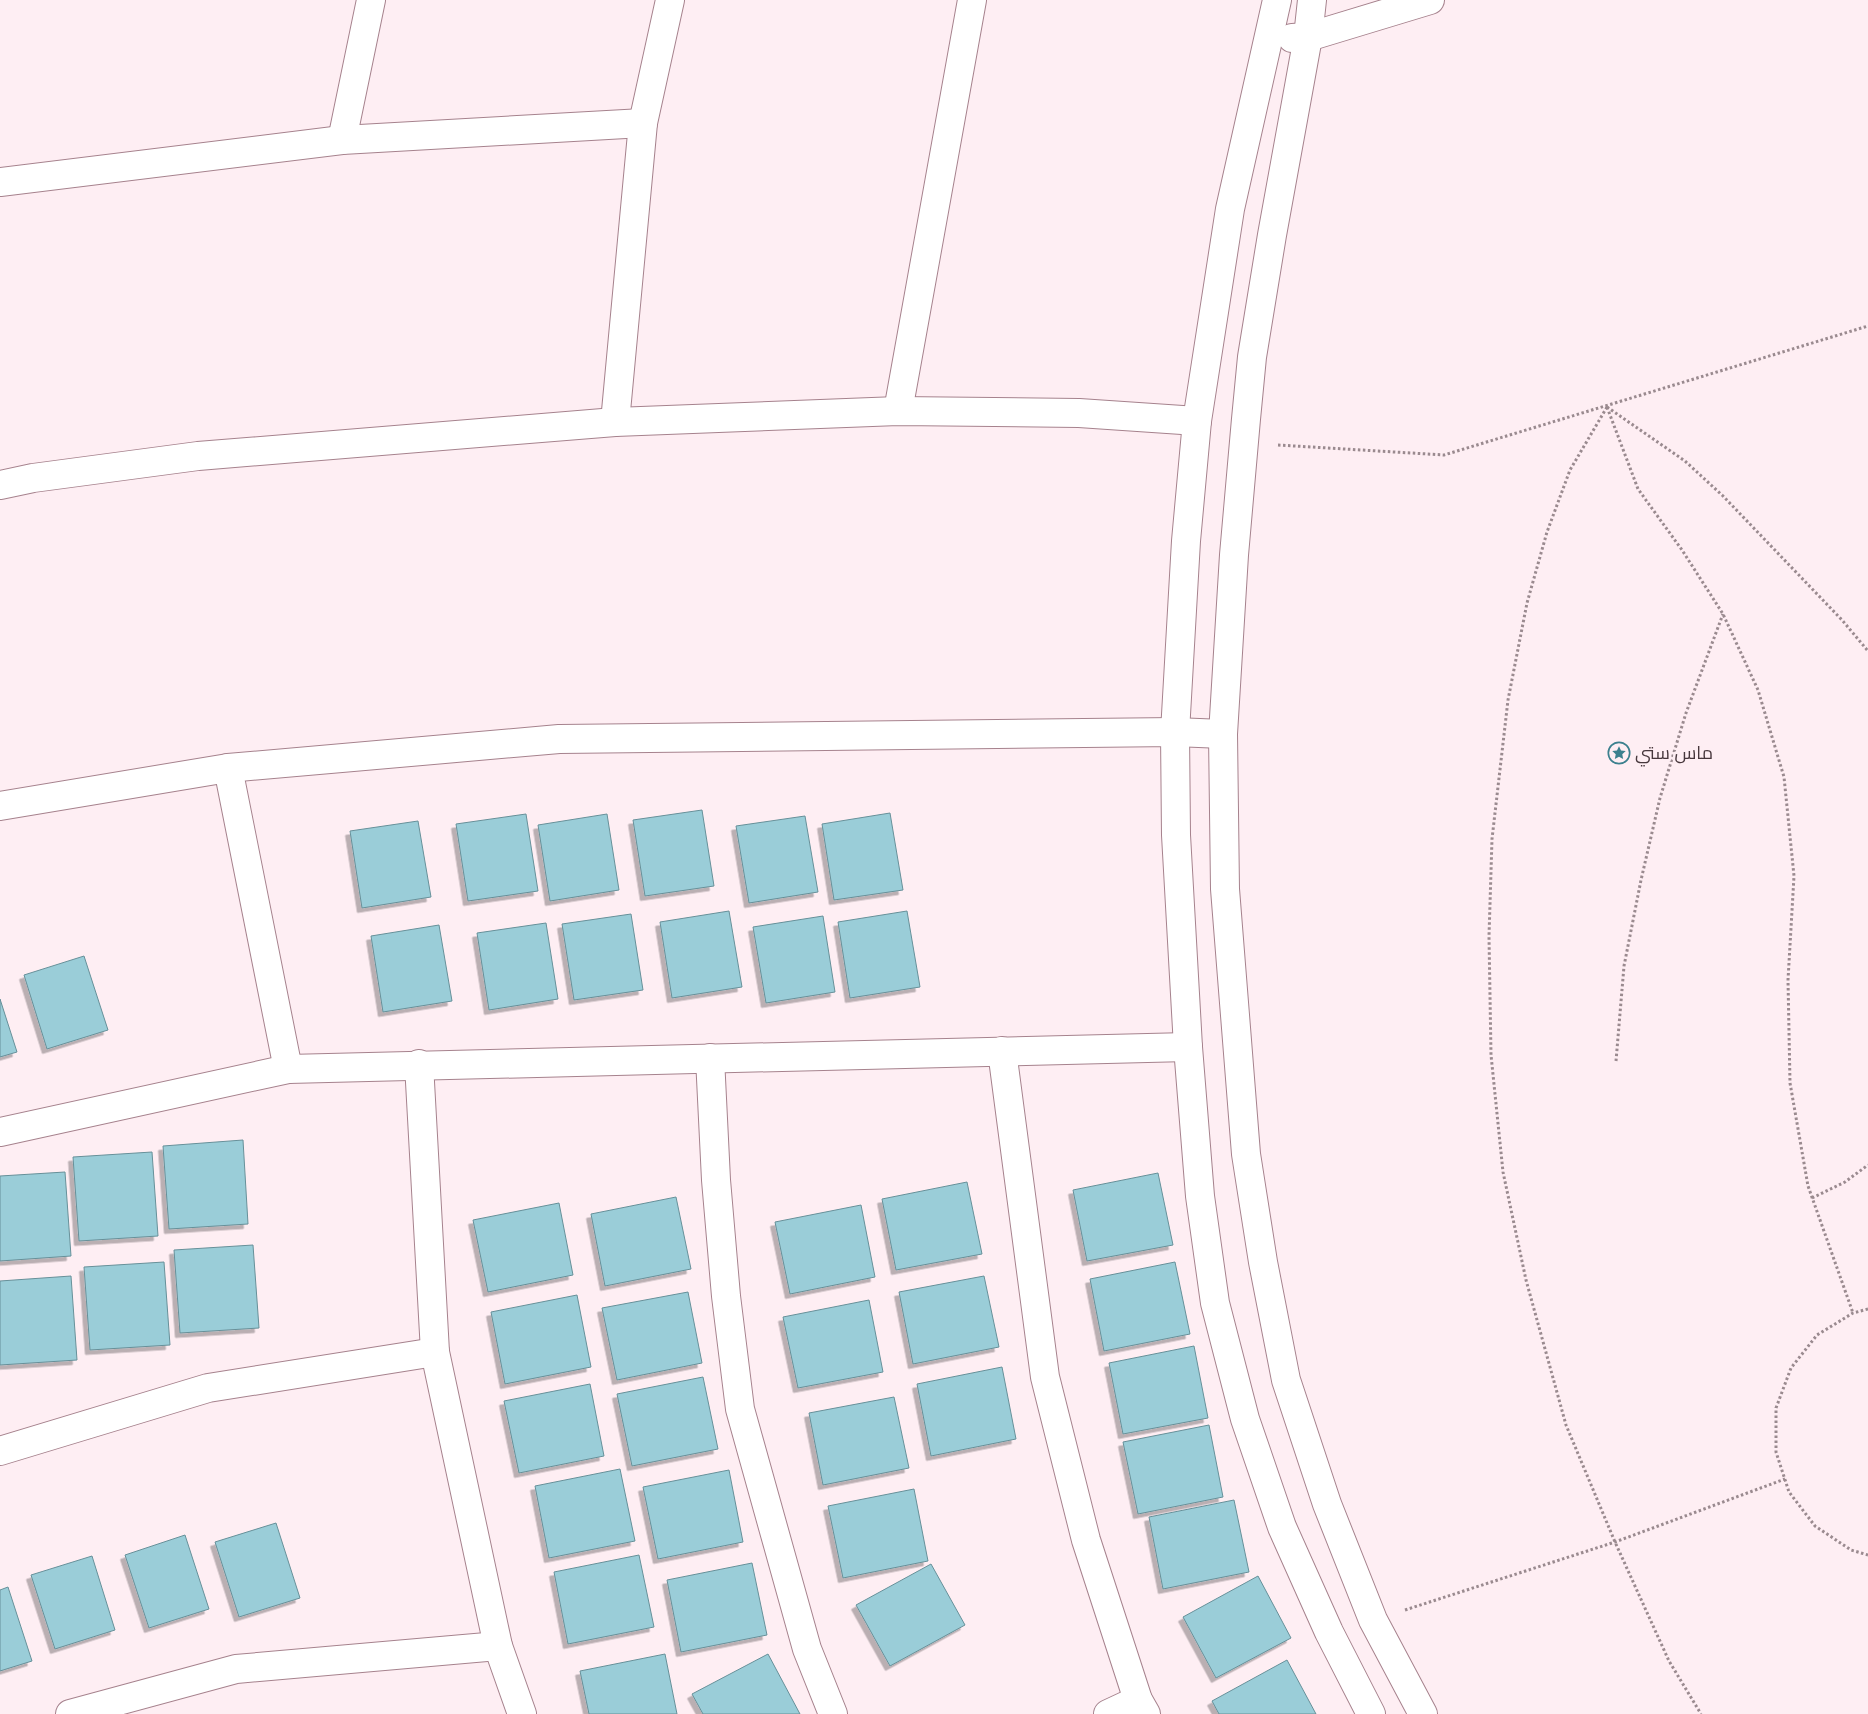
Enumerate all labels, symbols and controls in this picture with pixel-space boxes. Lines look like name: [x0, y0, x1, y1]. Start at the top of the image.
place icon: ماس ستي: [1607, 741, 1631, 765]
place label: ماس ستي: [1635, 743, 1713, 767]

